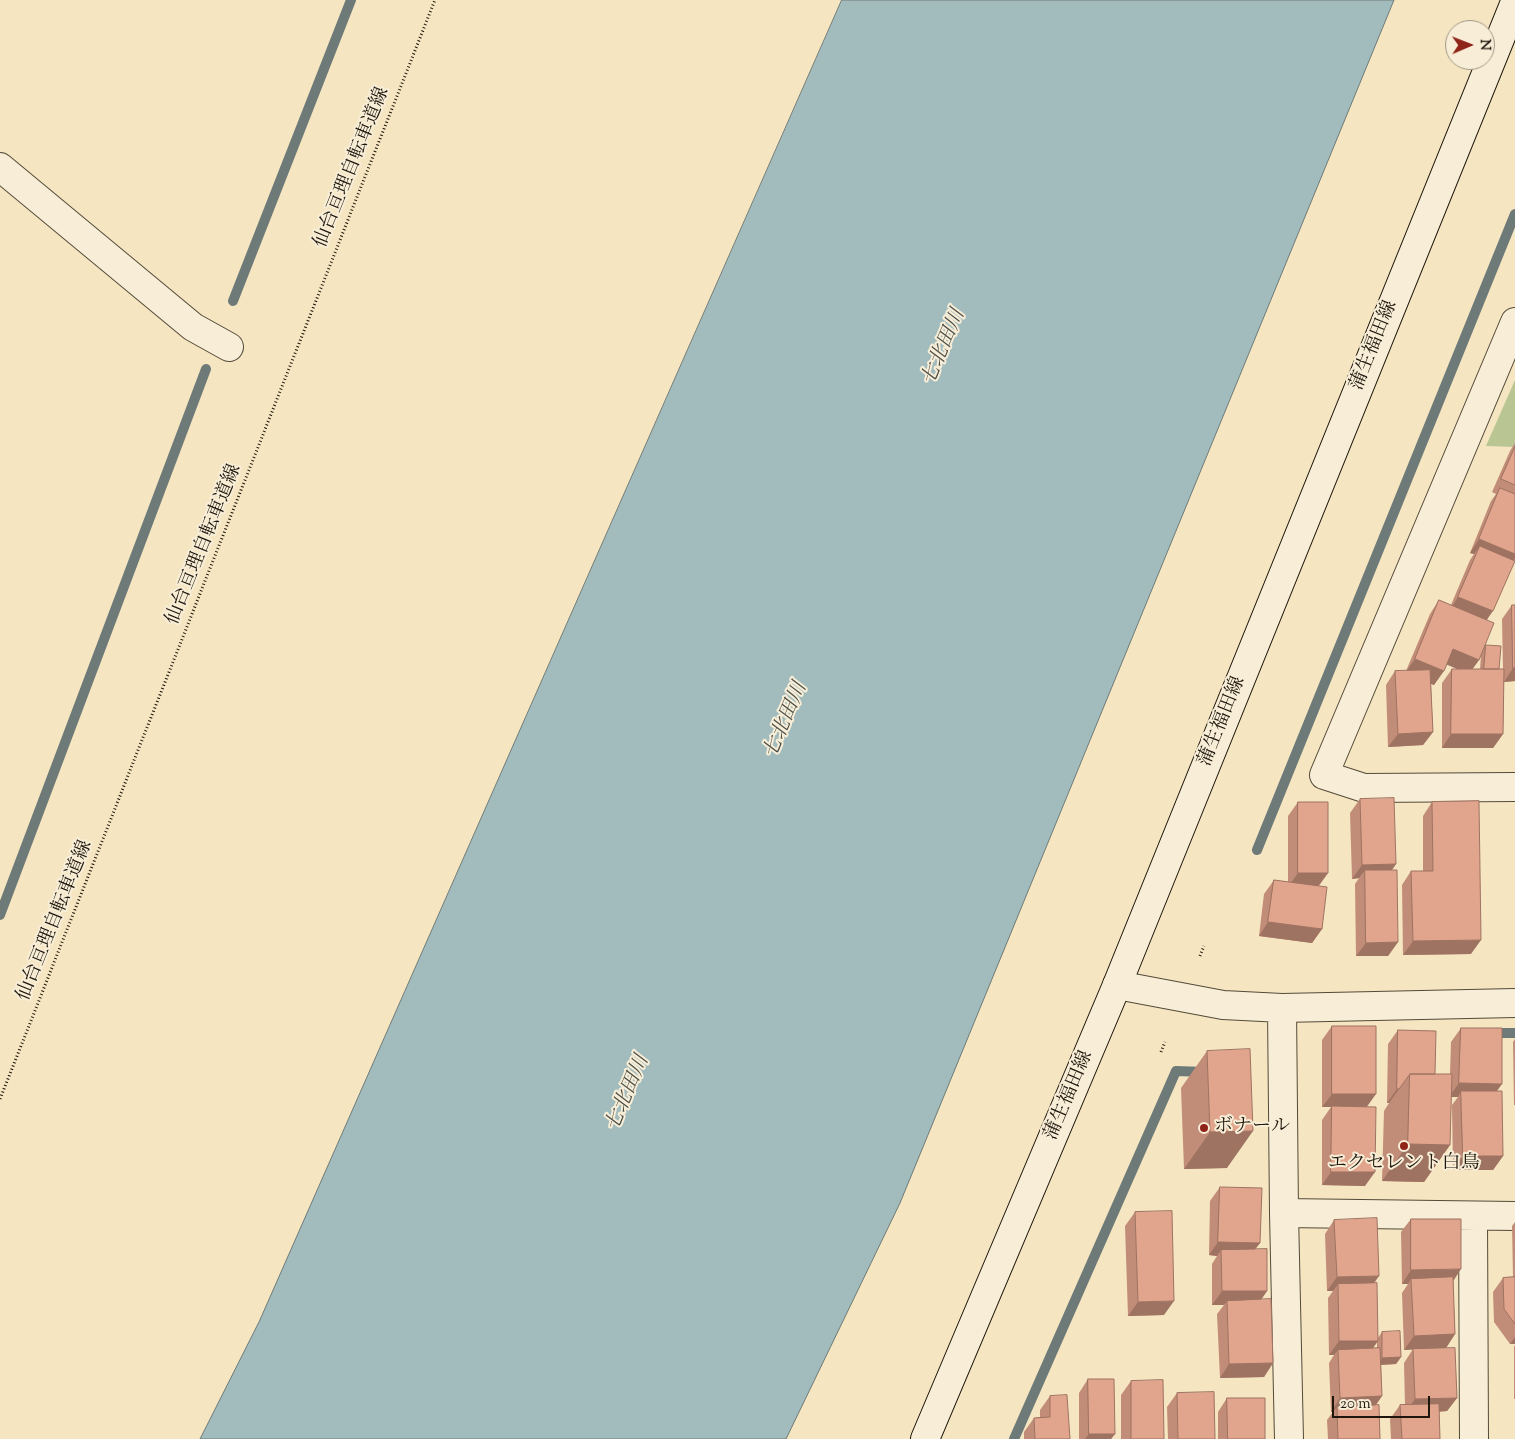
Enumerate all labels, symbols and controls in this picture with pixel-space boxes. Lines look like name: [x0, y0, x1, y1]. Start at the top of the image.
north arrow: [1445, 20, 1495, 70]
text: N: [1474, 39, 1494, 51]
street label: 仙台亘理自転車道線: [310, 84, 396, 252]
street label: 蒲生福田線: [1347, 298, 1403, 394]
water label: 七北田川: [918, 306, 972, 390]
street label: 仙台亘理自転車道線: [162, 461, 248, 629]
street label: 蒲生福田線: [1195, 674, 1251, 770]
water label: 七北田川: [760, 679, 814, 763]
street label: 仙台亘理自転車道線: [13, 837, 99, 1005]
street label: 蒲生福田線: [1041, 1048, 1099, 1144]
water label: 七北田川: [602, 1052, 656, 1136]
place label: ボナール: [1214, 1117, 1290, 1139]
marker: ボナール: [1198, 1122, 1210, 1134]
marker: エクセレント白鳥: [1398, 1140, 1410, 1152]
place label: エクセレント白鳥: [1328, 1154, 1480, 1176]
scale bar: [1335, 1386, 1432, 1418]
text: 20 m: [1340, 1394, 1371, 1415]

